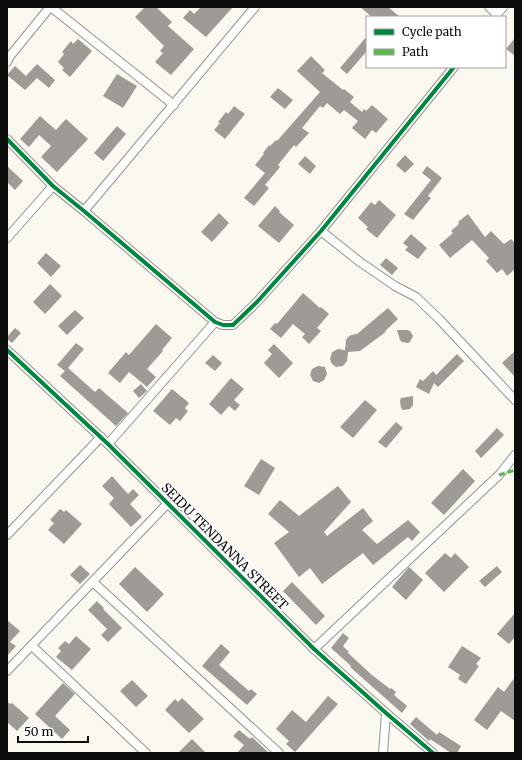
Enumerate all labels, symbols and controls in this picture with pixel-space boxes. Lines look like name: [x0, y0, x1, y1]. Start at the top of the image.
legend: [366, 16, 506, 68]
text: Cycle path: [402, 24, 462, 39]
text: Path: [402, 44, 428, 59]
street label: SEIDU TENDANNA STREET: [158, 479, 292, 613]
scale bar: [18, 718, 88, 744]
text: 50 m: [24, 724, 53, 739]

